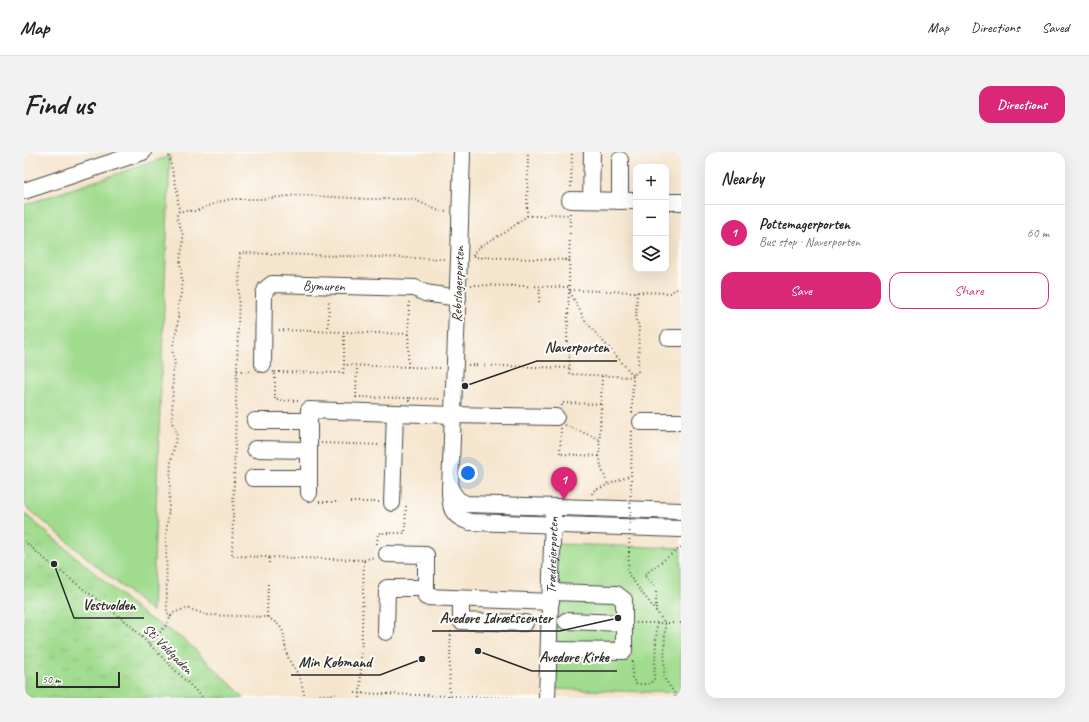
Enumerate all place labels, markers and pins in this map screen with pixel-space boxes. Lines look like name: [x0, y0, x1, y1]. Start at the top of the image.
callout: Naverporten: [537, 334, 617, 361]
pin: 1: [551, 467, 577, 500]
callout: Vestvolden: [74, 591, 144, 618]
callout: Avedøre Idrætscenter: [432, 604, 560, 631]
callout: Avedøre Kirke: [532, 644, 617, 671]
callout: Min Købmand: [291, 648, 380, 675]

